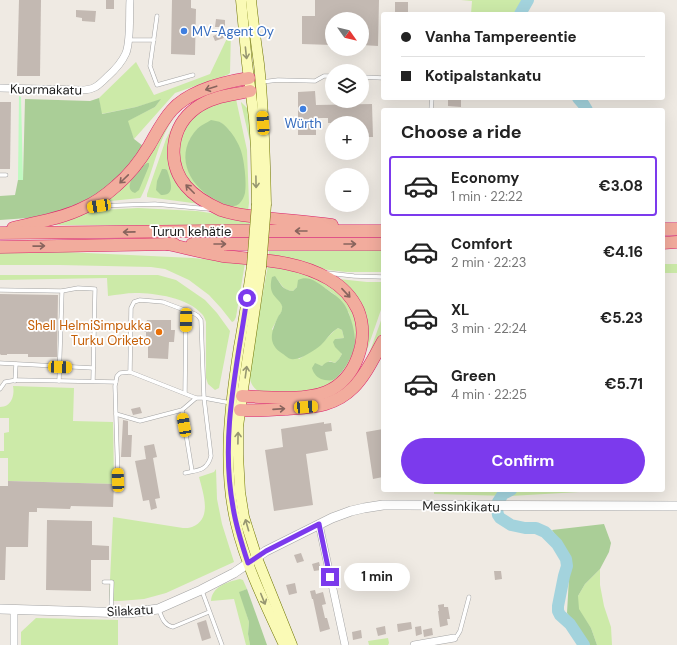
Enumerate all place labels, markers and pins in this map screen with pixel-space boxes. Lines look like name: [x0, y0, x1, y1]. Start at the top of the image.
place label: MV-Agent Oy: [192, 23, 274, 40]
marker: MV-Agent Oy: [179, 26, 189, 36]
marker: Würth: [298, 104, 308, 114]
place label: Würth: [284, 115, 322, 132]
place label: Shell HelmiSimpukka Turku Oriketo: [28, 317, 151, 349]
marker: Shell HelmiSimpukka Turku Oriketo: [154, 327, 164, 337]

